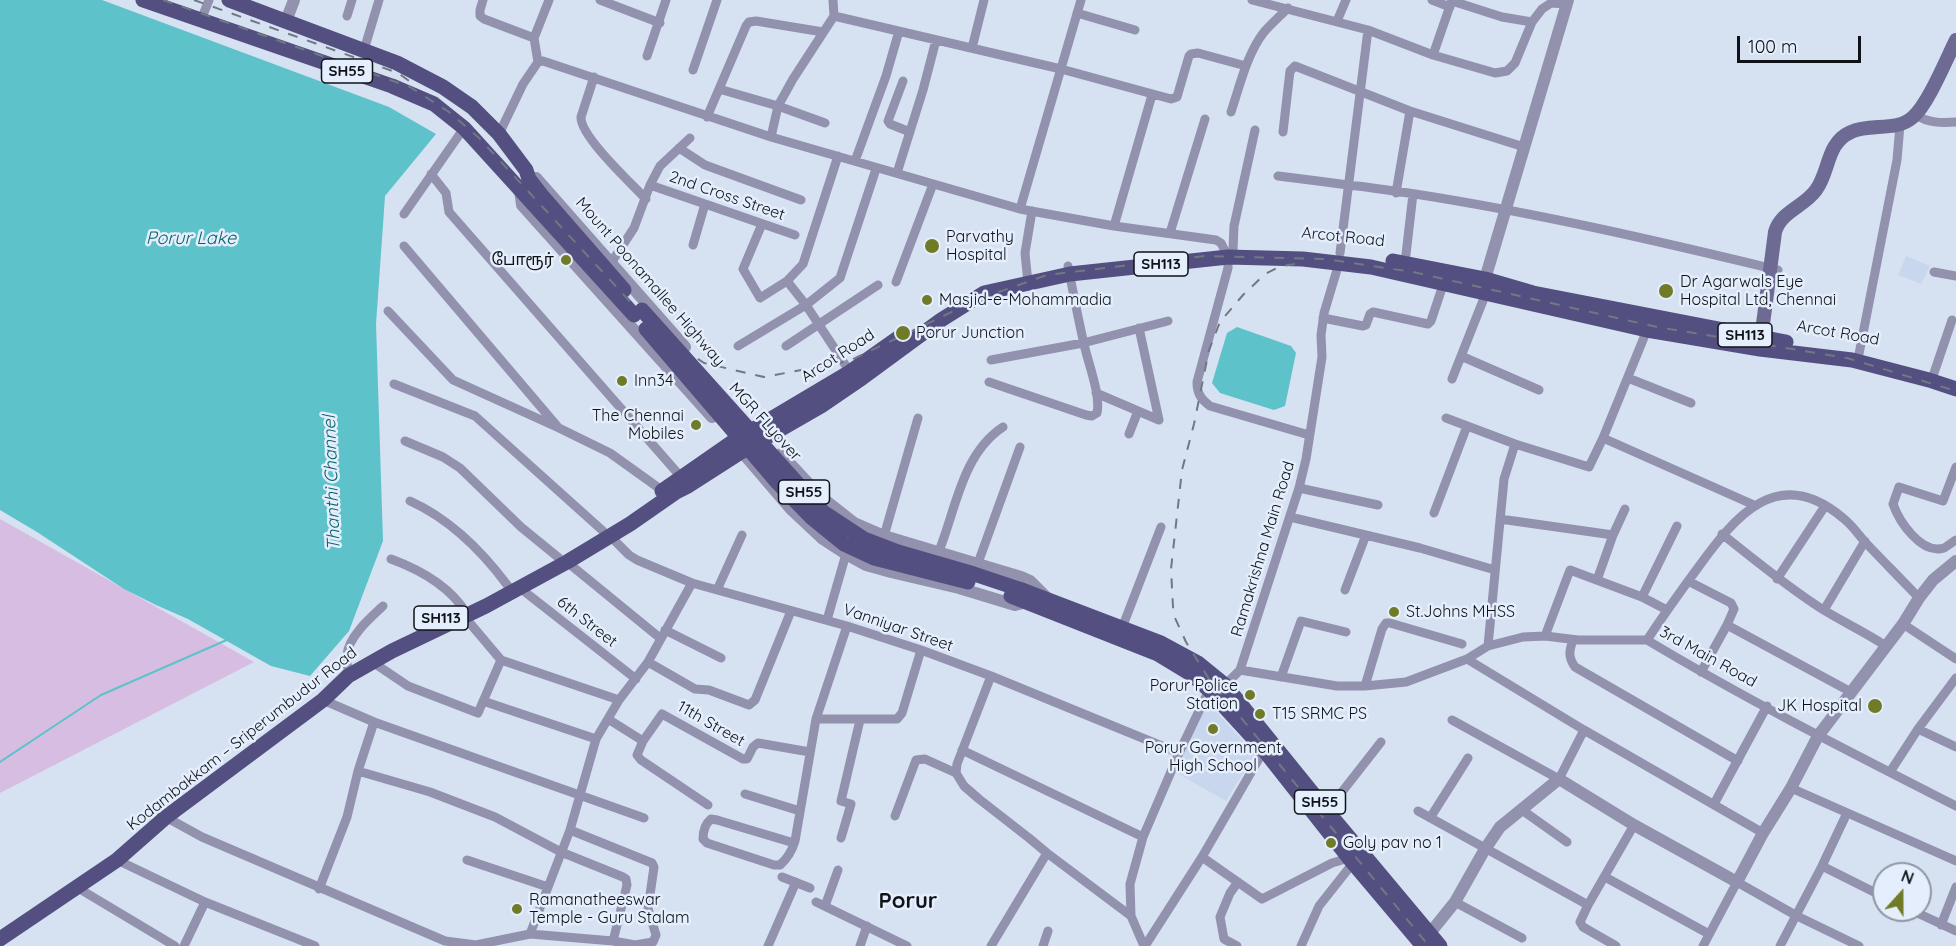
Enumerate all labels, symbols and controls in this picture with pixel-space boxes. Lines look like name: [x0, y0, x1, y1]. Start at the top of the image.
scale bar: [1740, 24, 1864, 62]
text: 100 m: [1748, 35, 1797, 58]
road number: SH55: [322, 59, 372, 83]
street label: 2nd Cross Street: [667, 167, 787, 225]
street label: Mount Poonamallee Highway: [571, 194, 729, 370]
street label: Arcot Road: [1300, 223, 1386, 251]
place label: Parvathy Hospital: [946, 227, 1014, 265]
water label: Porur Lake: [146, 228, 236, 250]
marker: Parvathy Hospital: [923, 237, 941, 255]
place label: போரூர்: [492, 250, 554, 270]
road number: SH113: [1134, 252, 1188, 276]
marker: போரூர்: [559, 253, 573, 267]
place label: Dr Agarwals Eye Hospital Ltd, Chennai: [1680, 272, 1836, 310]
marker: Dr Agarwals Eye Hospital Ltd, Chennai: [1657, 282, 1675, 300]
place label: Masjid-e-Mohammadia: [939, 290, 1112, 310]
marker: Masjid-e-Mohammadia: [920, 293, 934, 307]
street label: Arcot Road: [1795, 316, 1881, 350]
place label: Porur Junction: [916, 323, 1024, 343]
road number: SH113: [1718, 323, 1772, 347]
marker: Porur Junction: [894, 324, 912, 342]
street label: Arcot Road: [798, 325, 878, 387]
place label: Inn34: [634, 371, 673, 391]
marker: Inn34: [615, 374, 629, 388]
street label: MGR FLyover: [725, 379, 805, 465]
place label: The Chennai Mobiles: [592, 406, 684, 444]
water label: Thanthi Channel: [319, 415, 345, 551]
marker: The Chennai Mobiles: [689, 418, 703, 432]
street label: Ramakrishna Main Road: [1227, 459, 1299, 639]
road number: SH55: [778, 480, 830, 504]
street label: 6th Street: [553, 593, 621, 651]
street label: Vanniyar Street: [840, 600, 956, 656]
place label: St.Johns MHSS: [1406, 602, 1515, 622]
marker: St.Johns MHSS: [1387, 605, 1401, 619]
road number: SH113: [414, 606, 468, 630]
street label: 3rd Main Road: [1656, 622, 1760, 692]
street label: Kodambakkam – Sriperumbudur Road: [123, 643, 361, 835]
place label: Porur Police Station: [1150, 676, 1238, 714]
marker: Porur Police Station: [1243, 688, 1257, 702]
place label: JK Hospital: [1777, 696, 1862, 716]
street label: 11th Street: [674, 697, 748, 751]
marker: JK Hospital: [1866, 697, 1884, 715]
place label: T15 SRMC PS: [1272, 704, 1367, 724]
marker: T15 SRMC PS: [1253, 707, 1267, 721]
marker: Porur Government High School: [1206, 722, 1220, 736]
place label: Porur Government High School: [1145, 738, 1281, 776]
road number: SH55: [1294, 790, 1346, 814]
place label: Goly pav no 1: [1343, 833, 1442, 853]
marker: Goly pav no 1: [1324, 836, 1338, 850]
north arrow: [1872, 862, 1932, 922]
text: N: [1899, 866, 1917, 889]
district label: Porur: [879, 888, 937, 914]
place label: Ramanatheeswar Temple - Guru Stalam: [529, 890, 690, 928]
marker: Ramanatheeswar Temple - Guru Stalam: [510, 902, 524, 916]

